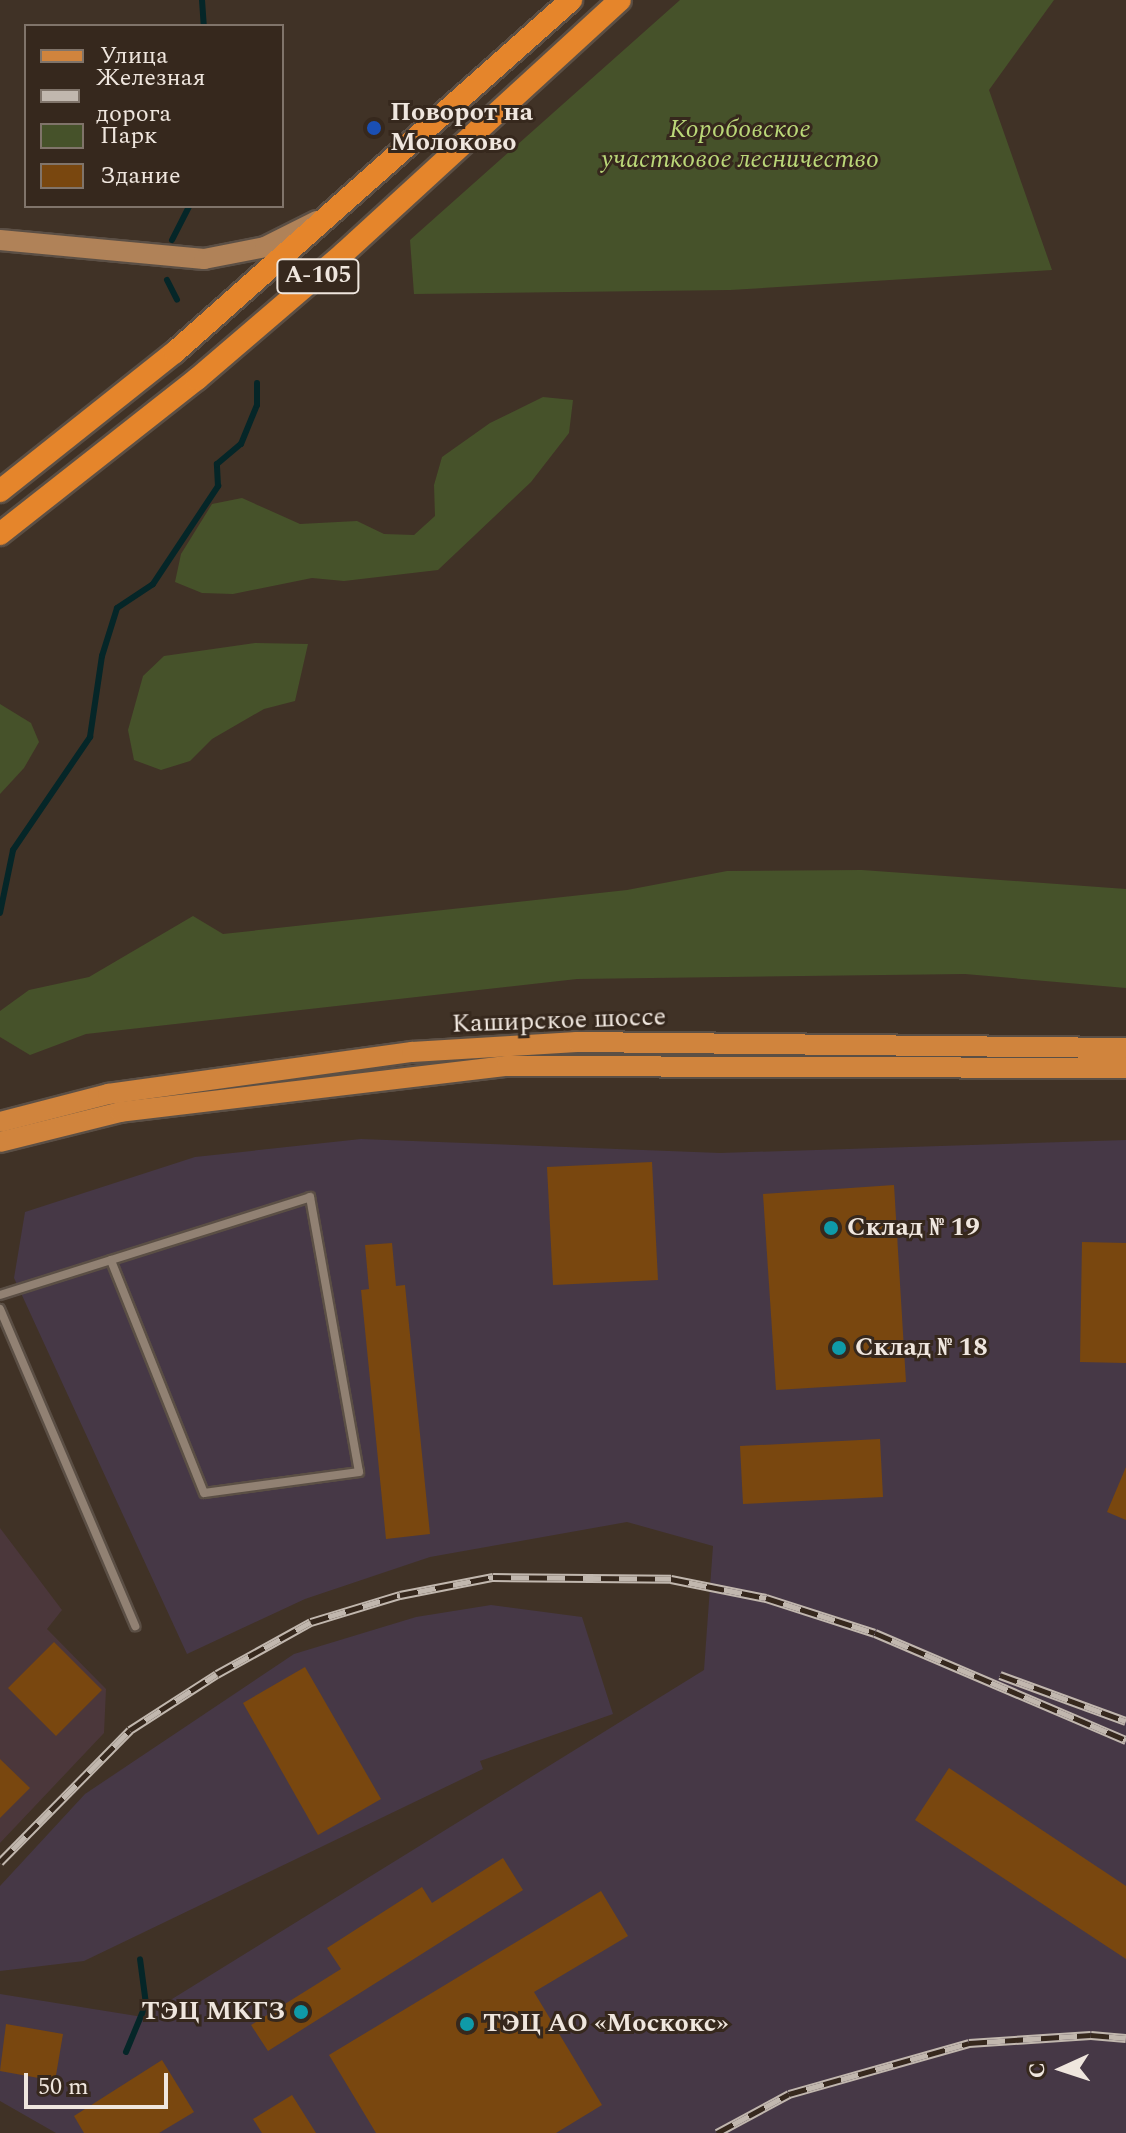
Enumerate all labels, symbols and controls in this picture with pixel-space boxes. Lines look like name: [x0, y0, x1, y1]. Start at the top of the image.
legend: [24, 24, 284, 208]
text: Улица: [100, 38, 168, 74]
text: Железная дорога: [96, 60, 205, 132]
place label: Поворот на Молоково: [390, 97, 533, 158]
park label: Коробовское участковое лесничество: [601, 114, 879, 176]
text: Парк: [100, 118, 157, 154]
marker: Поворот на Молоково: [365, 119, 383, 137]
text: Здание: [100, 158, 181, 194]
road number: А-105: [276, 256, 360, 296]
street label: Каширское шоссе: [451, 1002, 667, 1040]
place label: Склад № 19: [847, 1212, 980, 1244]
marker: Склад № 19: [822, 1219, 840, 1237]
place label: Склад № 18: [855, 1332, 988, 1364]
marker: Склад № 18: [830, 1339, 848, 1357]
place label: ТЭЦ МКГЗ: [141, 1996, 285, 2028]
marker: ТЭЦ МКГЗ: [292, 2003, 310, 2021]
place label: ТЭЦ АО «Москокс»: [483, 2008, 729, 2040]
marker: ТЭЦ АО «Москокс»: [458, 2015, 476, 2033]
north arrow: [1022, 2029, 1102, 2109]
scale bar: [28, 2057, 172, 2107]
text: С: [1021, 2062, 1054, 2079]
text: 50 m: [38, 2069, 89, 2105]

